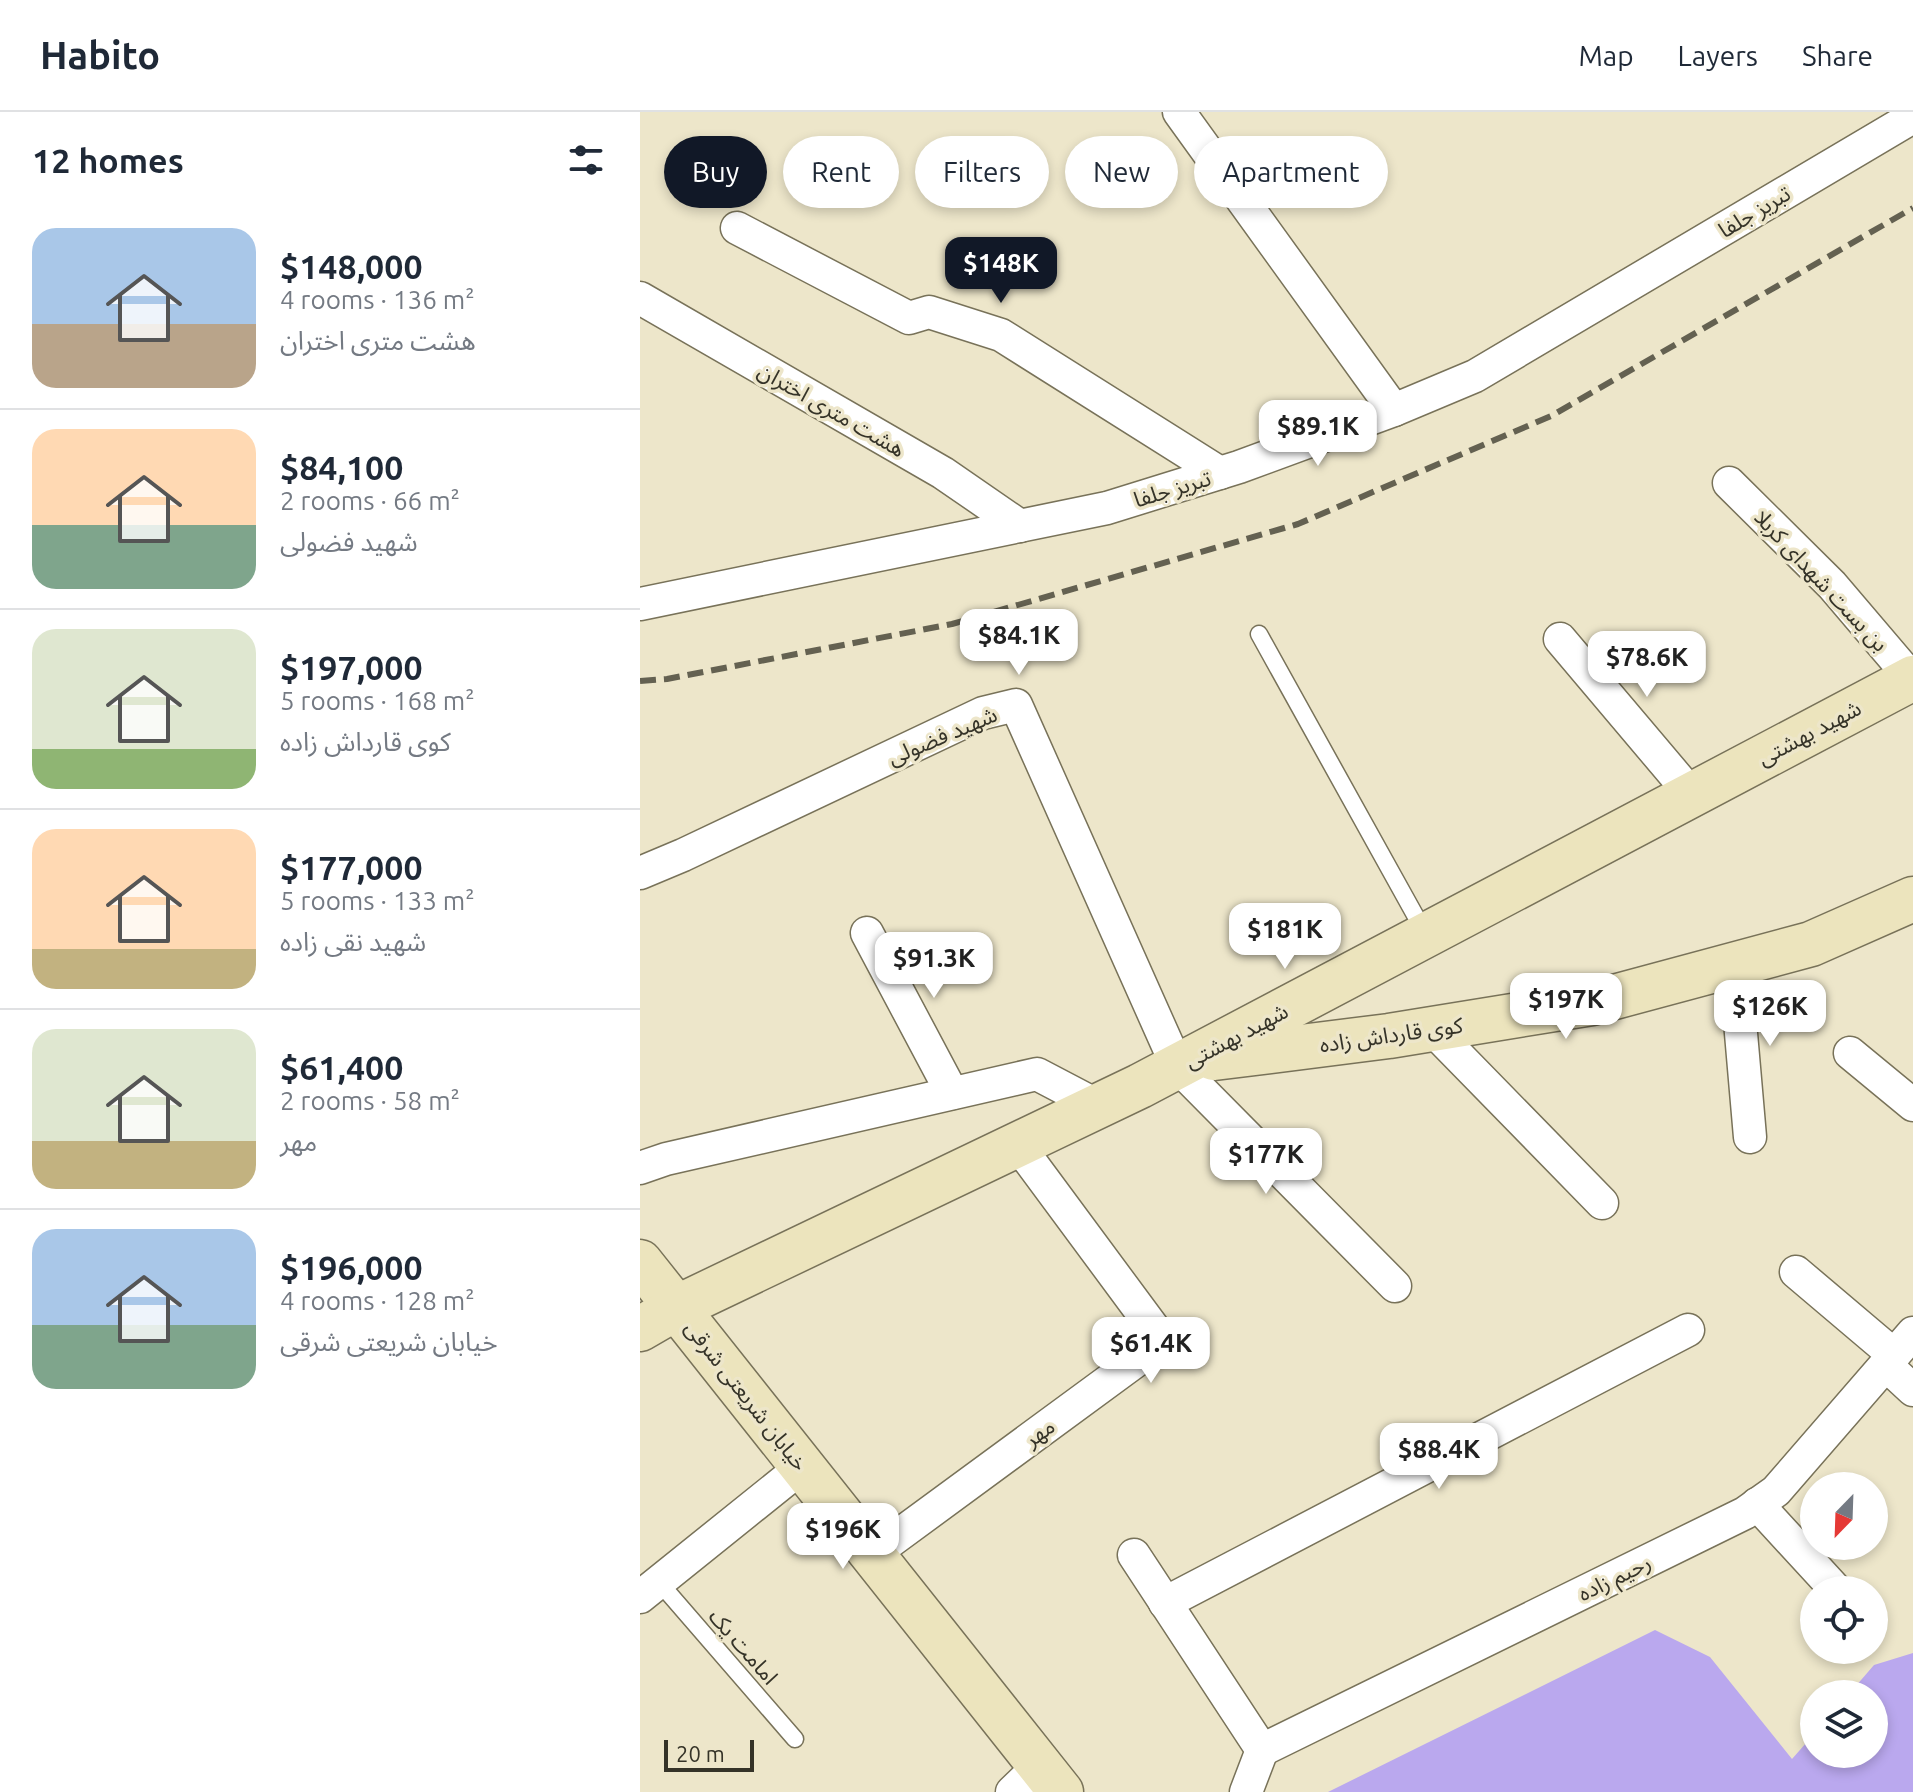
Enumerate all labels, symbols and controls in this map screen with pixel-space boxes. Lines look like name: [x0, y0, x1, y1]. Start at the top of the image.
text: Habito: [40, 34, 160, 76]
text: Map: [1578, 40, 1634, 71]
text: Layers: [1678, 40, 1758, 71]
text: Share: [1802, 40, 1873, 71]
chip: Buy: [664, 136, 767, 208]
chip: Rent: [783, 136, 899, 208]
chip: Filters: [915, 136, 1049, 208]
chip: New: [1065, 136, 1178, 208]
chip: Apartment: [1194, 136, 1388, 208]
icon: filters: [564, 138, 608, 182]
text: 12 homes: [32, 141, 184, 179]
street label: تبریز جلفا: [1714, 180, 1795, 243]
pin: $148K: [945, 237, 1057, 305]
text: $148,000: [280, 247, 423, 285]
text: $148K: [963, 248, 1039, 277]
icon: home: [96, 260, 192, 356]
text: 4 rooms · 136 m²: [280, 285, 475, 314]
text: هشت متری اختران: [280, 326, 476, 355]
street label: هشت متری اختران: [754, 357, 910, 462]
pin: $89.1K: [1253, 400, 1383, 468]
text: $89.1K: [1277, 411, 1359, 440]
text: $84,100: [280, 448, 403, 486]
icon: home: [96, 461, 192, 557]
street label: تبریز جلفا: [1130, 464, 1214, 513]
text: 2 rooms · 66 m²: [280, 486, 460, 515]
street label: بن بست شهدای کربلا: [1749, 504, 1894, 657]
text: شهید فضولی: [280, 527, 418, 556]
pin: $84.1K: [954, 609, 1084, 677]
text: $84.1K: [978, 620, 1060, 649]
pin: $78.6K: [1582, 631, 1712, 699]
text: $78.6K: [1606, 642, 1688, 671]
text: $197,000: [280, 648, 423, 686]
icon: home: [96, 661, 192, 757]
text: 5 rooms · 168 m²: [280, 686, 475, 715]
street label: شهید بهشتی: [1753, 694, 1865, 771]
street label: شهید فضولی: [884, 701, 1001, 770]
text: کوی قارداش زاده: [280, 727, 451, 756]
text: $177,000: [280, 848, 423, 886]
icon: home: [96, 861, 192, 957]
text: 5 rooms · 133 m²: [280, 886, 475, 915]
pin: $181K: [1229, 903, 1341, 971]
text: $181K: [1247, 914, 1323, 943]
text: شهید نقی زاده: [280, 927, 426, 956]
pin: $91.3K: [869, 932, 999, 1000]
text: $91.3K: [893, 943, 975, 972]
pin: $197K: [1510, 973, 1622, 1041]
pin: $126K: [1714, 980, 1826, 1048]
text: $197K: [1528, 984, 1604, 1013]
text: $126K: [1732, 991, 1808, 1020]
street label: شهید بهشتی: [1180, 997, 1292, 1074]
street label: کوی قارداش زاده: [1318, 1011, 1465, 1058]
text: $61,400: [280, 1048, 403, 1086]
icon: home: [96, 1061, 192, 1157]
text: 2 rooms · 58 m²: [280, 1086, 460, 1115]
text: مهر: [280, 1127, 317, 1156]
pin: $177K: [1210, 1128, 1322, 1196]
text: $177K: [1228, 1139, 1304, 1168]
text: $196,000: [280, 1248, 423, 1286]
icon: home: [96, 1261, 192, 1357]
text: 4 rooms · 128 m²: [280, 1286, 475, 1315]
street label: خیابان شریعتی شرقی: [680, 1315, 814, 1476]
pin: $61.4K: [1086, 1317, 1216, 1385]
text: خیابان شریعتی شرقی: [280, 1327, 498, 1356]
text: $61.4K: [1110, 1328, 1192, 1357]
street label: مهر: [1018, 1413, 1060, 1453]
pin: $88.4K: [1374, 1423, 1504, 1491]
text: $88.4K: [1398, 1434, 1480, 1463]
north arrow: [1800, 1472, 1888, 1560]
map controls: [1800, 1472, 1888, 1768]
pin: $196K: [787, 1503, 899, 1571]
text: $196K: [805, 1514, 881, 1543]
street label: رحیم زاده: [1573, 1549, 1657, 1610]
button: locate: [1800, 1576, 1888, 1664]
street label: امامت یک: [704, 1603, 784, 1689]
button: layers: [1800, 1680, 1888, 1768]
scale bar: [664, 1736, 754, 1772]
text: 20 m: [676, 1741, 725, 1766]

